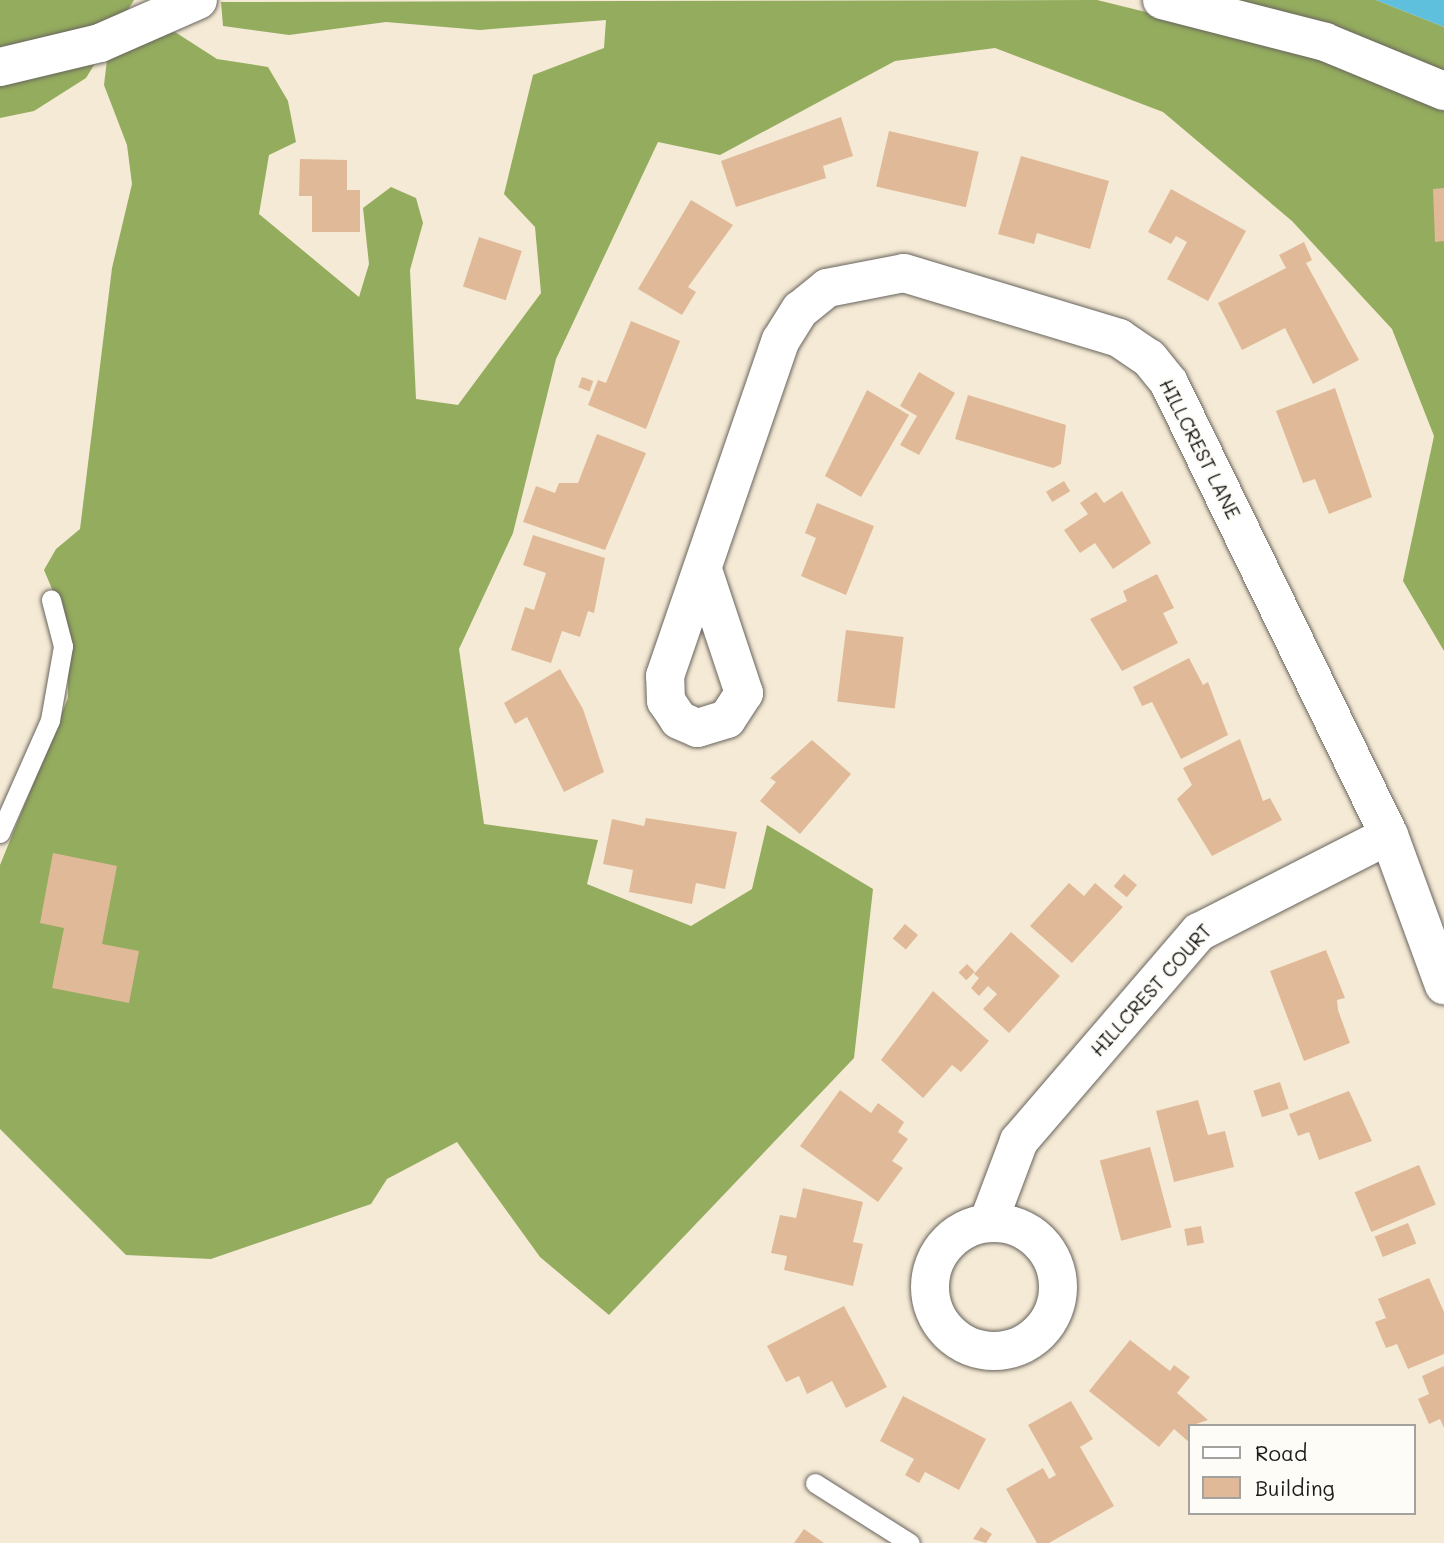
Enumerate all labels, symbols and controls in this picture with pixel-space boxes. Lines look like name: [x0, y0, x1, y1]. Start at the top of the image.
street label: HILLCREST LANE: [1155, 375, 1245, 523]
street label: HILLCREST COURT: [1086, 919, 1216, 1061]
legend: [1188, 1424, 1416, 1515]
text: Road: [1255, 1439, 1307, 1466]
text: Building: [1255, 1474, 1335, 1501]

